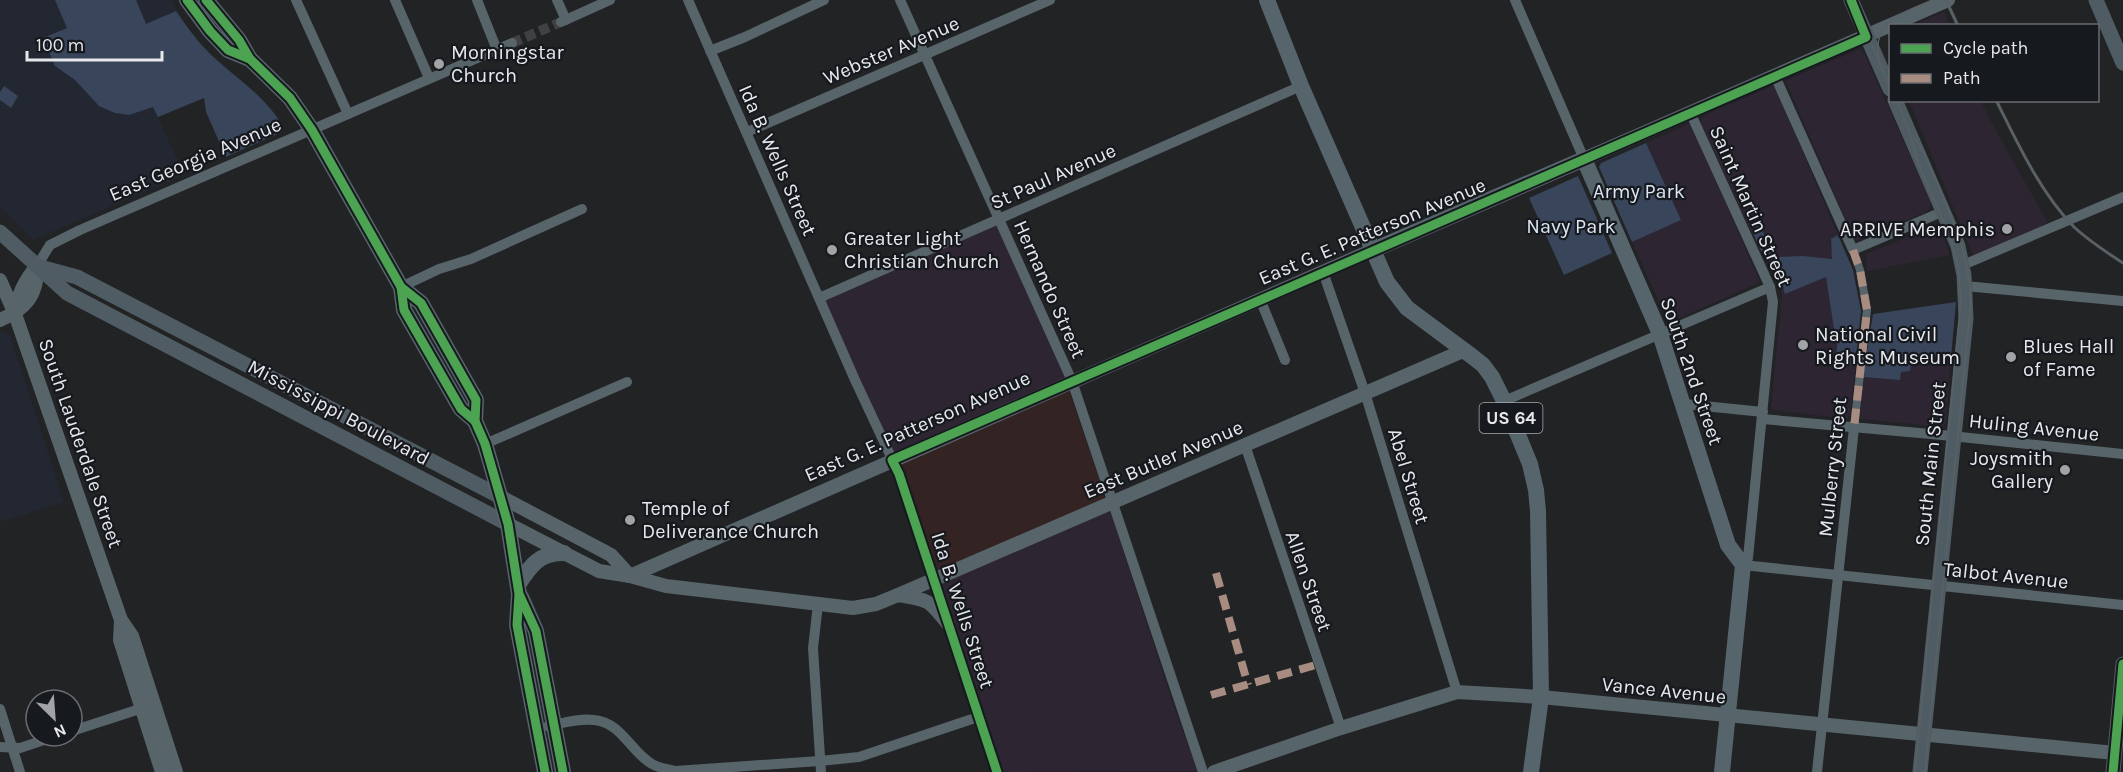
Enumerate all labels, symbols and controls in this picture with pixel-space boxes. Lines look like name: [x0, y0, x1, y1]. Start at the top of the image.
street label: Webster Avenue: [820, 11, 963, 89]
scale bar: [27, 24, 162, 62]
legend: [1889, 24, 2099, 102]
text: 100 m: [36, 34, 84, 56]
text: Cycle path: [1943, 37, 2028, 59]
place label: Morningstar Church: [451, 41, 565, 87]
marker: Morningstar Church: [432, 57, 446, 71]
text: Path: [1943, 67, 1981, 89]
street label: Ida B. Wells Street: [734, 81, 821, 240]
street label: East Georgia Avenue: [106, 113, 285, 206]
street label: Saint Martin Street: [1705, 122, 1797, 291]
street label: St Paul Avenue: [987, 139, 1119, 214]
street label: East G. E. Patterson Avenue: [1255, 173, 1489, 290]
park label: Army Park: [1593, 180, 1685, 203]
park label: Navy Park: [1526, 215, 1616, 238]
street label: Hernando Street: [1009, 217, 1090, 362]
place label: ARRIVE Memphis: [1840, 218, 1995, 241]
marker: ARRIVE Memphis: [2000, 222, 2014, 236]
place label: Greater Light Christian Church: [844, 227, 999, 273]
marker: Greater Light Christian Church: [825, 243, 839, 257]
street label: South 2nd Street: [1655, 294, 1728, 448]
place label: National Civil Rights Museum: [1815, 323, 1960, 369]
place label: Blues Hall of Fame: [2023, 335, 2114, 381]
street label: South Lauderdale Street: [34, 336, 127, 551]
marker: National Civil Rights Museum: [1796, 338, 1810, 352]
marker: Blues Hall of Fame: [2004, 350, 2018, 364]
street label: Mississippi Boulevard: [244, 355, 434, 470]
street label: East G. E. Patterson Avenue: [801, 366, 1034, 487]
street label: South Main Street: [1910, 380, 1951, 547]
street label: Mulberry Street: [1814, 396, 1851, 538]
road number: US 64: [1480, 403, 1543, 433]
street label: Huling Avenue: [1968, 409, 2100, 446]
street label: East Butler Avenue: [1080, 416, 1246, 503]
street label: Abel Street: [1383, 426, 1434, 527]
place label: Joysmith Gallery: [1970, 447, 2053, 493]
marker: Joysmith Gallery: [2058, 463, 2072, 477]
place label: Temple of Deliverance Church: [642, 497, 819, 543]
marker: Temple of Deliverance Church: [623, 513, 637, 527]
street label: Allen Street: [1281, 528, 1337, 635]
street label: Ida B. Wells Street: [926, 529, 999, 692]
street label: Talbot Avenue: [1942, 557, 2070, 594]
street label: Vance Avenue: [1601, 673, 1727, 708]
north arrow: [24, 688, 84, 748]
text: N: [51, 720, 69, 742]

